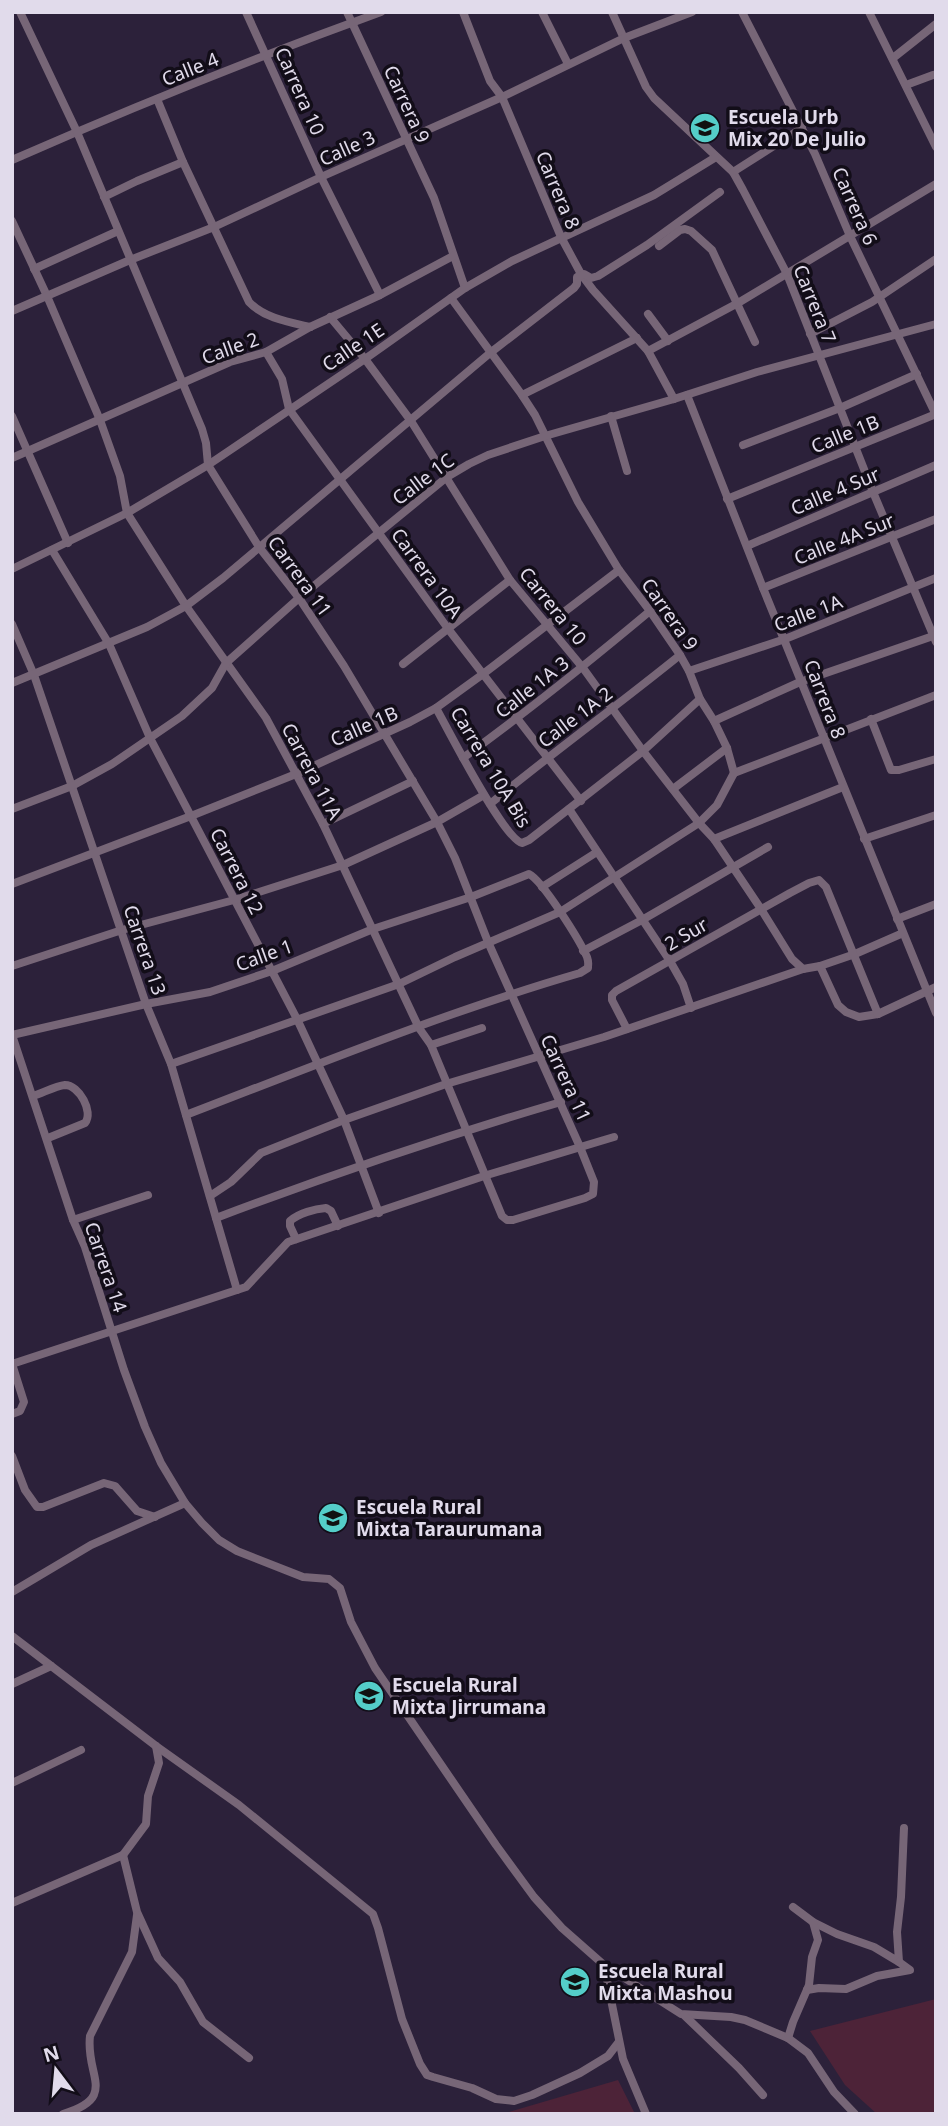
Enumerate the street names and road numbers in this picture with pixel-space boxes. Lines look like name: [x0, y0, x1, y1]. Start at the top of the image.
street label: Carrera 10: [269, 43, 331, 139]
street label: Calle 4: [158, 46, 222, 92]
street label: Carrera 9: [378, 61, 436, 147]
street label: Calle 3: [315, 124, 379, 172]
street label: Carrera 8: [530, 147, 586, 233]
street label: Carrera 6: [826, 163, 884, 249]
street label: Carrera 7: [787, 261, 843, 347]
street label: Calle 1E: [317, 317, 389, 377]
street label: Calle 2: [198, 326, 262, 370]
street label: Calle 1B: [807, 409, 883, 459]
street label: Calle 1C: [387, 447, 459, 511]
street label: Calle 4 Sur: [787, 461, 883, 521]
street label: Calle 4A Sur: [790, 507, 898, 571]
street label: Carrera 10A: [385, 523, 469, 624]
street label: Carrera 11: [262, 531, 338, 621]
street label: Carrera 10: [513, 561, 593, 651]
street label: Carrera 9: [636, 573, 704, 655]
street label: Calle 1A: [770, 588, 847, 638]
street label: Calle 1A 3: [490, 650, 574, 724]
street label: Carrera 8: [798, 656, 852, 742]
street label: Calle 1A 2: [532, 680, 618, 754]
street label: Calle 1B: [326, 700, 402, 752]
street label: Carrera 10A Bis: [445, 702, 537, 832]
street label: Carrera 11A: [276, 718, 349, 824]
street label: Carrera 12: [204, 823, 270, 919]
street label: Carrera 13: [117, 902, 173, 998]
street label: 2 Sur: [660, 911, 712, 957]
street label: Calle 1: [232, 933, 296, 977]
street label: Carrera 11: [534, 1030, 598, 1126]
street label: Carrera 14: [78, 1219, 134, 1316]

